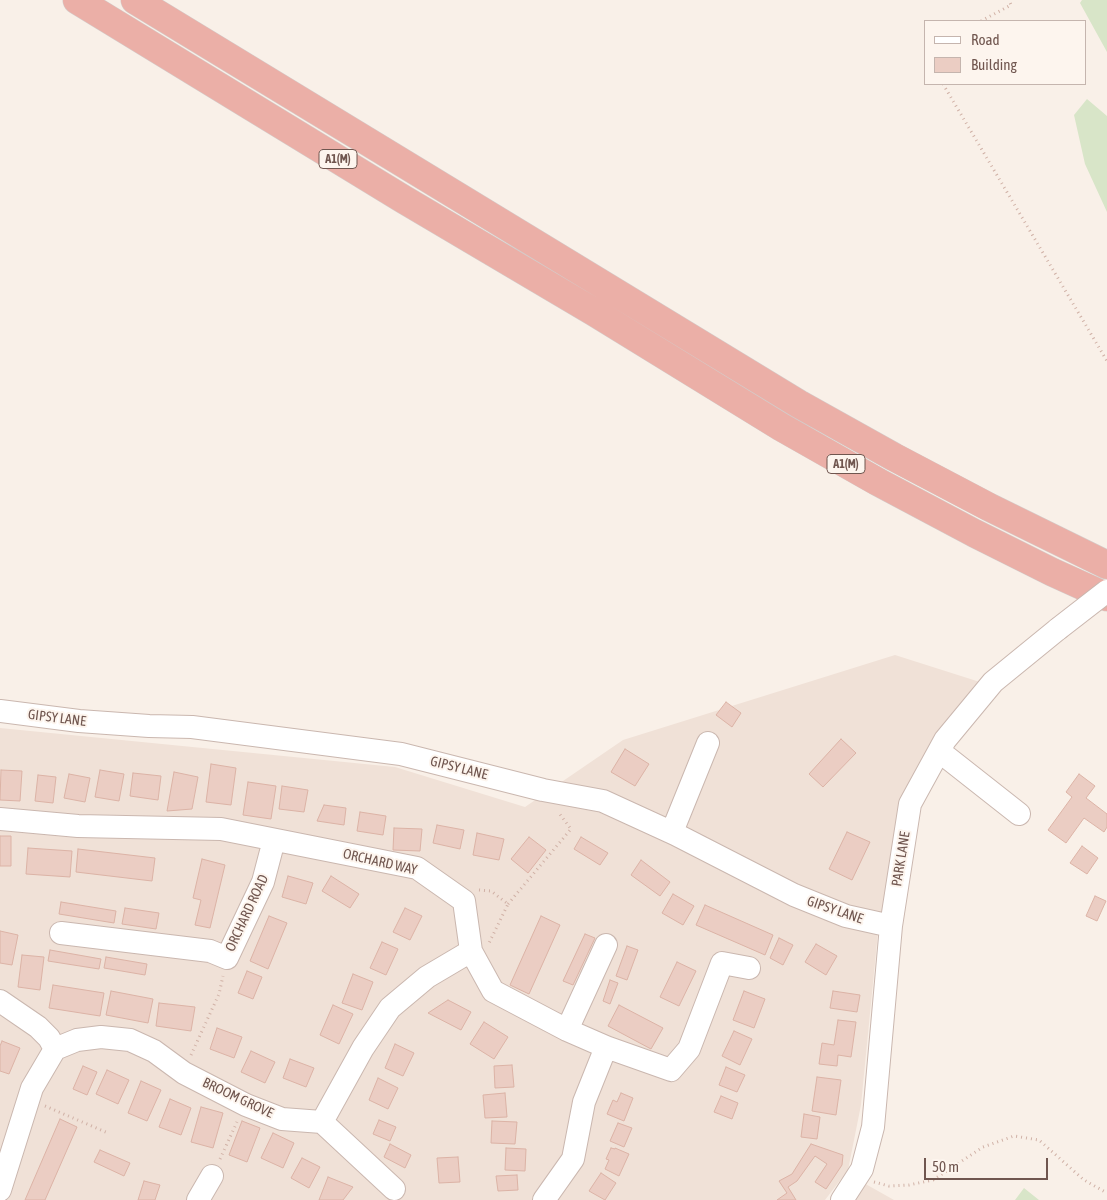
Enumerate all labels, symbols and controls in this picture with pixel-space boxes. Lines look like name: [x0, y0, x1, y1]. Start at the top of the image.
legend: [924, 20, 1087, 85]
text: Road: [971, 31, 1000, 48]
text: Building: [971, 56, 1017, 73]
road number: A1(M): [319, 150, 357, 168]
road number: A1(M): [827, 454, 865, 474]
street label: GIPSY LANE: [27, 706, 87, 730]
street label: GIPSY LANE: [429, 753, 489, 783]
street label: PARK LANE: [888, 830, 914, 888]
street label: ORCHARD WAY: [341, 845, 419, 879]
street label: ORCHARD ROAD: [222, 872, 272, 954]
street label: GIPSY LANE: [805, 893, 865, 927]
street label: BROOM GROVE: [200, 1074, 276, 1122]
scale bar: [927, 1148, 1051, 1180]
text: 50 m: [932, 1158, 959, 1175]

